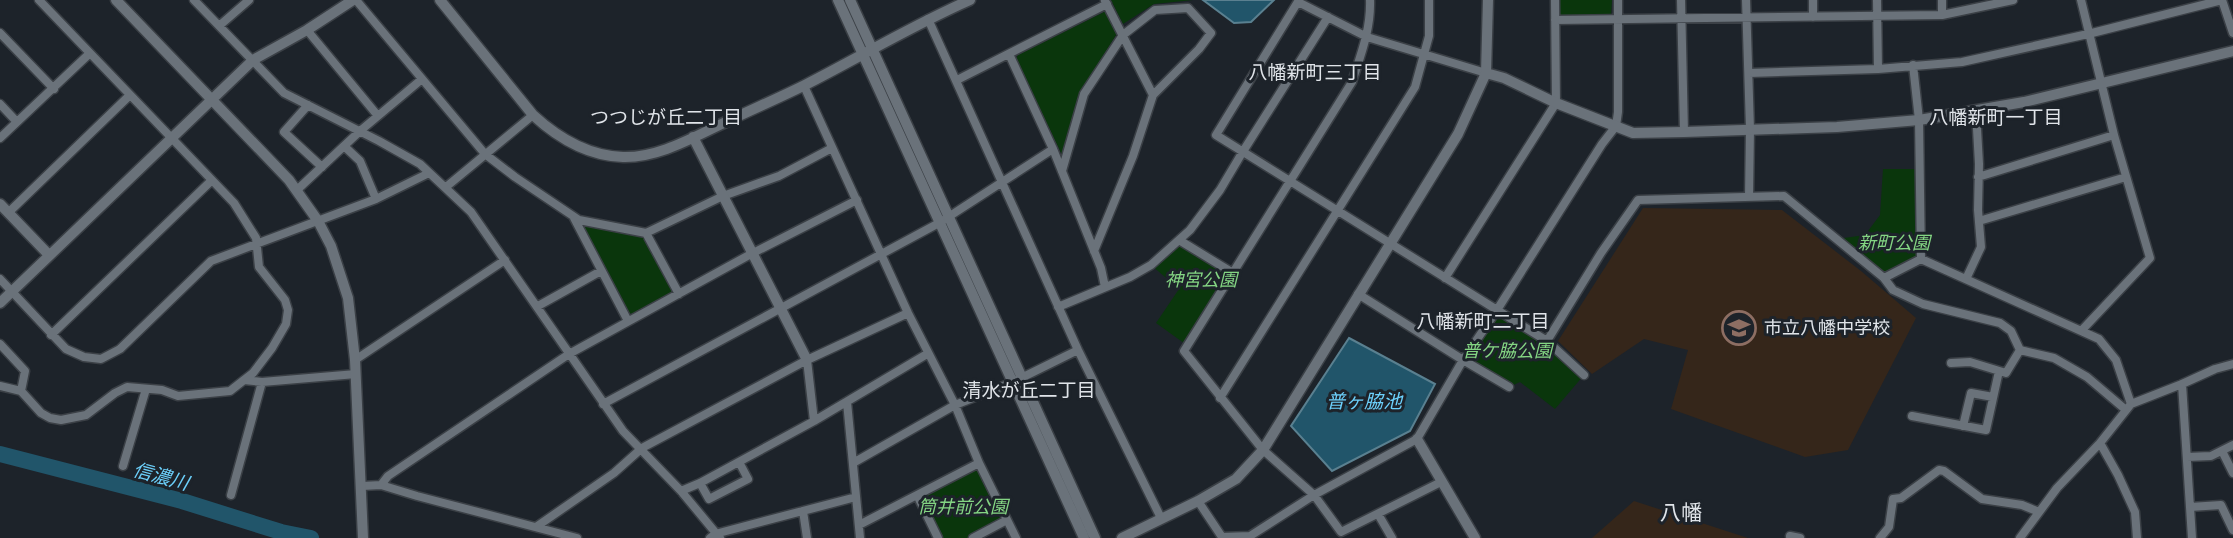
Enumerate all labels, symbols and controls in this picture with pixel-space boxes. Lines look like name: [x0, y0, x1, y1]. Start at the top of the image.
district label: 八幡新町三丁目: [1248, 59, 1382, 84]
district label: つつじが丘二丁目: [590, 104, 742, 129]
district label: 八幡新町一丁目: [1929, 104, 2063, 129]
park label: 新町公園: [1858, 230, 1933, 254]
park label: 神宮公園: [1165, 267, 1240, 291]
district label: 八幡新町二丁目: [1416, 308, 1550, 333]
school or university icon: 市立八幡中学校: [1720, 309, 1758, 347]
place label: 市立八幡中学校: [1764, 315, 1890, 339]
park label: 普ケ脇公園: [1462, 338, 1555, 362]
district label: 清水が丘二丁目: [962, 377, 1096, 402]
water label: 普ヶ脇池: [1326, 388, 1404, 413]
water label: 信濃川: [130, 456, 194, 495]
park label: 筒井前公園: [918, 494, 1011, 518]
district label: 八幡: [1660, 498, 1702, 526]

